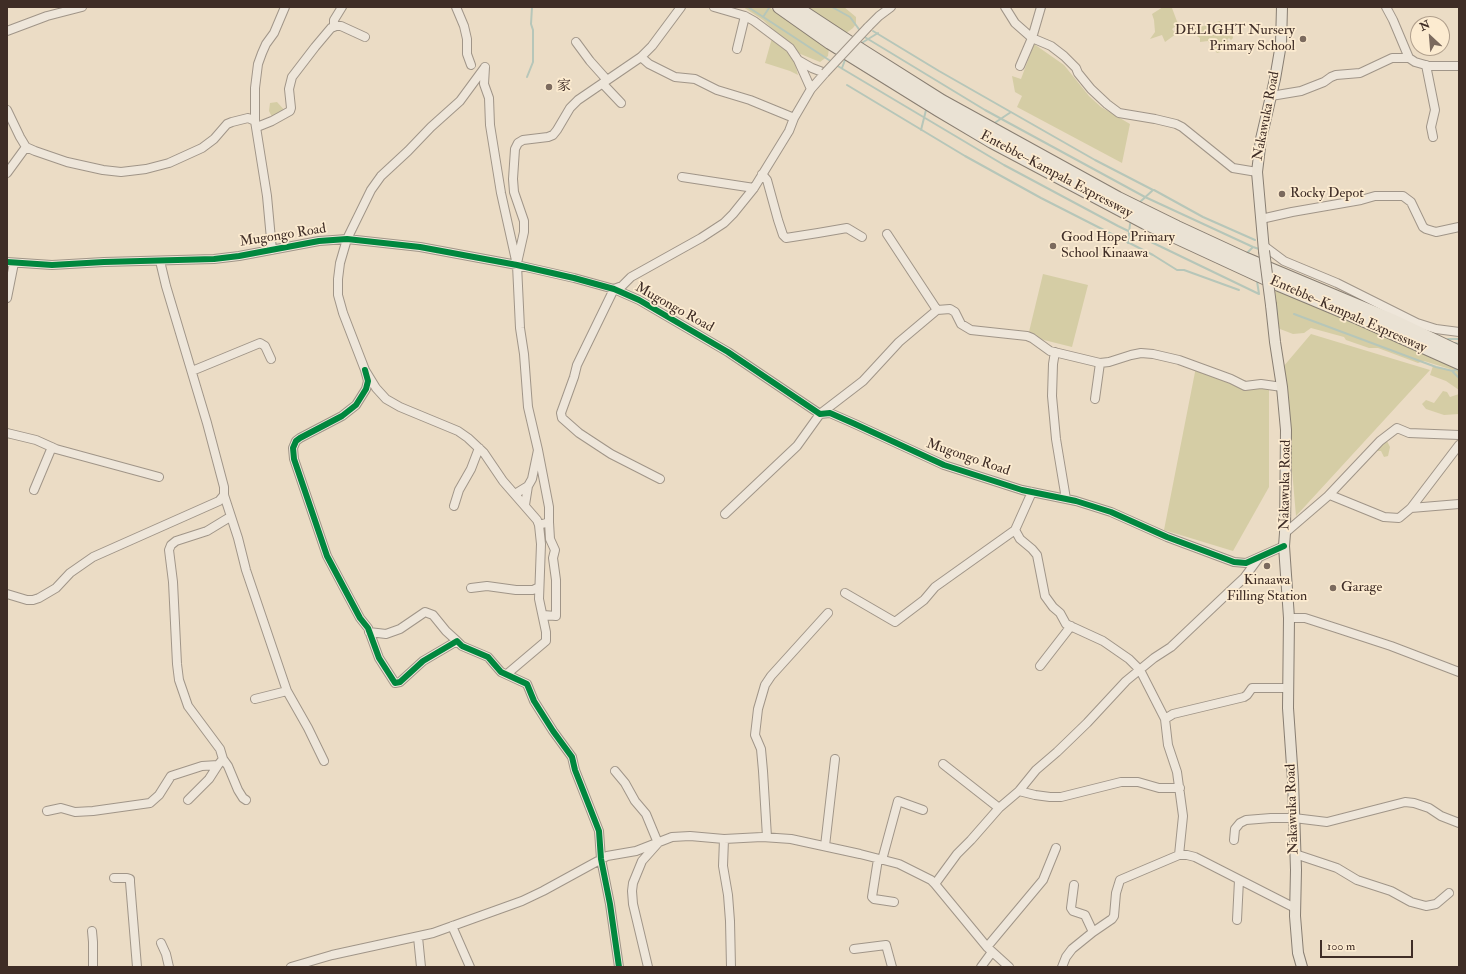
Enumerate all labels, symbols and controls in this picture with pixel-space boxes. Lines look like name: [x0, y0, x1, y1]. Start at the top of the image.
north arrow: [1410, 16, 1450, 56]
text: N: [1418, 18, 1432, 34]
place label: DELIGHT Nursery Primary School: [1175, 23, 1295, 56]
marker: DELIGHT Nursery Primary School: [1298, 34, 1308, 44]
street label: Nakawuka Road: [1250, 70, 1284, 162]
place label: 家: [557, 79, 571, 95]
marker: 家: [544, 82, 554, 92]
street label: Entebbe–Kampala Expressway: [977, 128, 1135, 222]
place label: Rocky Depot: [1290, 186, 1364, 202]
marker: Rocky Depot: [1277, 189, 1287, 199]
street label: Mugongo Road: [239, 221, 327, 251]
place label: Good Hope Primary School Kinaawa: [1061, 230, 1175, 262]
marker: Good Hope Primary School Kinaawa: [1048, 241, 1058, 251]
street label: Entebbe–Kampala Expressway: [1267, 273, 1429, 357]
street label: Mugongo Road: [632, 280, 716, 336]
street label: Mugongo Road: [924, 436, 1012, 480]
street label: Nakawuka Road: [1277, 440, 1295, 530]
marker: Kinaawa Filling Station: [1262, 561, 1272, 571]
place label: Kinaawa Filling Station: [1227, 573, 1307, 606]
place label: Garage: [1341, 580, 1382, 596]
marker: Garage: [1328, 583, 1338, 593]
street label: Nakawuka Road: [1283, 763, 1303, 855]
scale bar: [1322, 932, 1415, 958]
text: 100 m: [1327, 939, 1355, 954]

